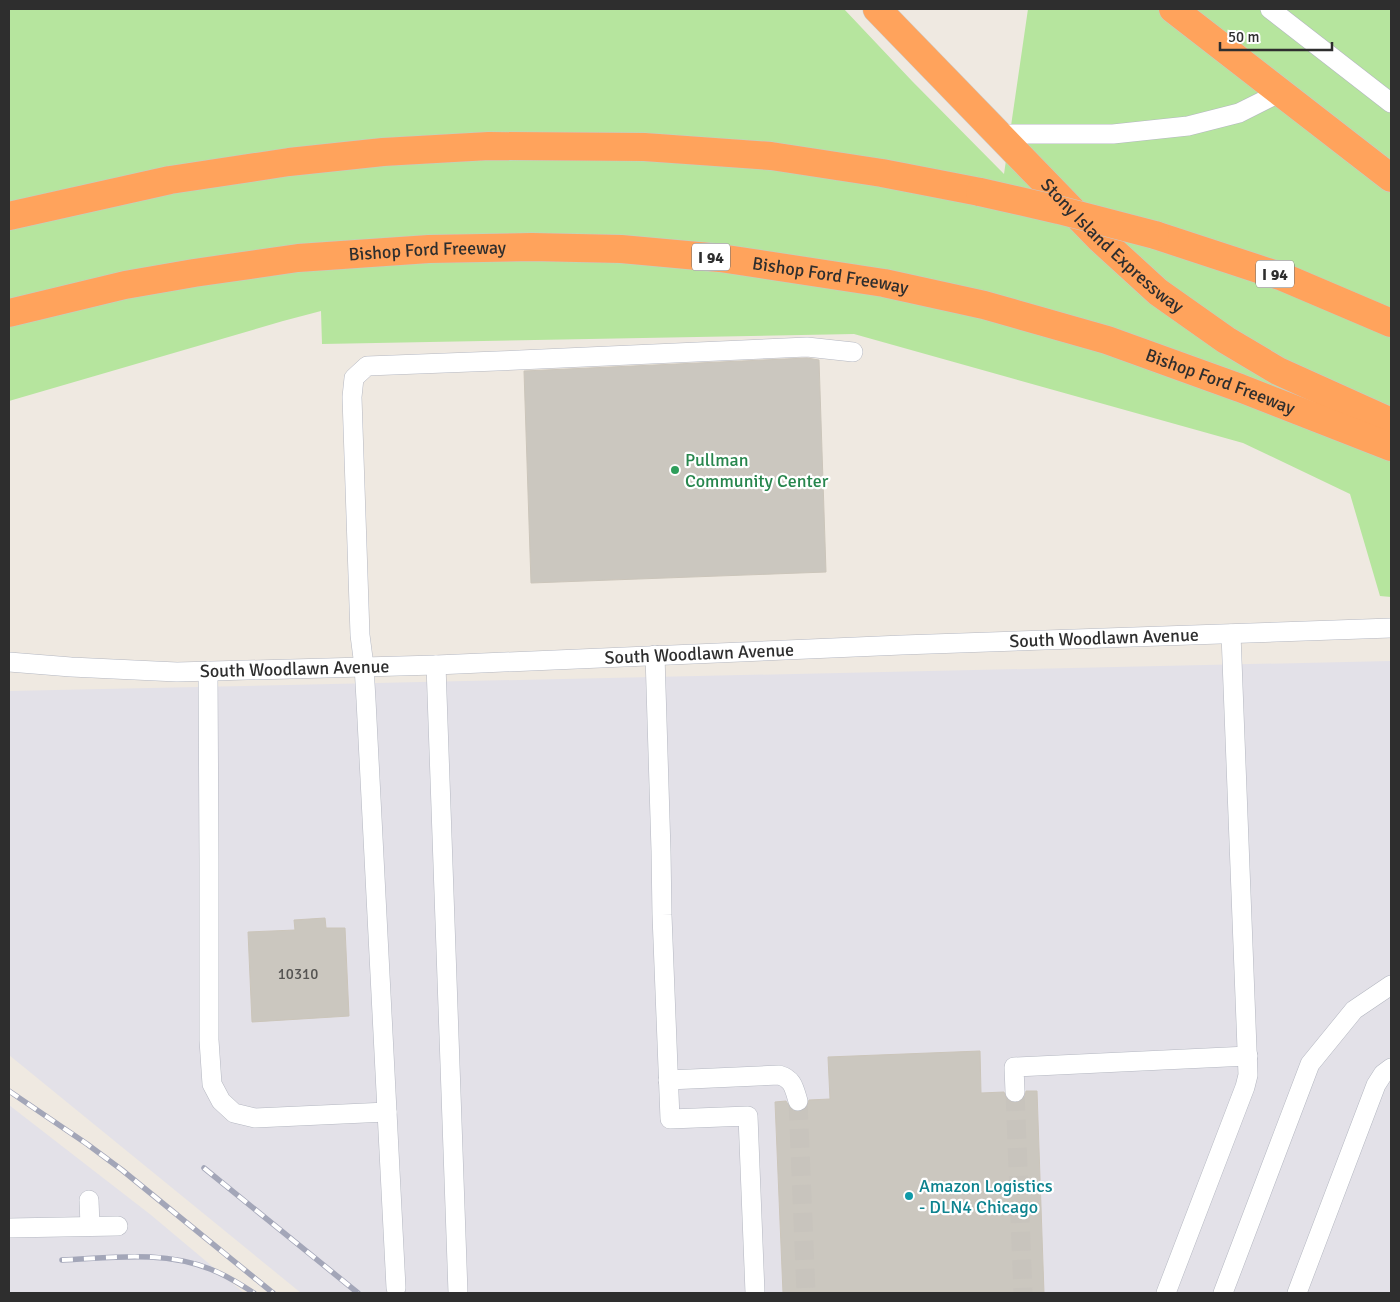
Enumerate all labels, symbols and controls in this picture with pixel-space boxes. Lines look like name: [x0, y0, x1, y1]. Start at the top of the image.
scale bar: [1220, 20, 1332, 52]
text: 50 m: [1228, 28, 1259, 46]
street label: Stony Island Expressway: [1036, 174, 1188, 318]
street label: Bishop Ford Freeway: [348, 236, 507, 266]
road number: I 94: [692, 243, 730, 270]
street label: Bishop Ford Freeway: [751, 252, 911, 299]
road number: I 94: [1256, 260, 1294, 288]
street label: Bishop Ford Freeway: [1142, 344, 1299, 420]
place label: Pullman Community Center: [685, 449, 829, 492]
marker: Pullman Community Center: [669, 464, 681, 476]
street label: South Woodlawn Avenue: [1009, 624, 1199, 652]
street label: South Woodlawn Avenue: [604, 639, 795, 669]
street label: South Woodlawn Avenue: [200, 655, 390, 682]
house number: 10310: [278, 965, 318, 983]
place label: Amazon Logistics - DLN4 Chicago: [919, 1175, 1053, 1218]
marker: Amazon Logistics - DLN4 Chicago: [903, 1190, 915, 1202]

